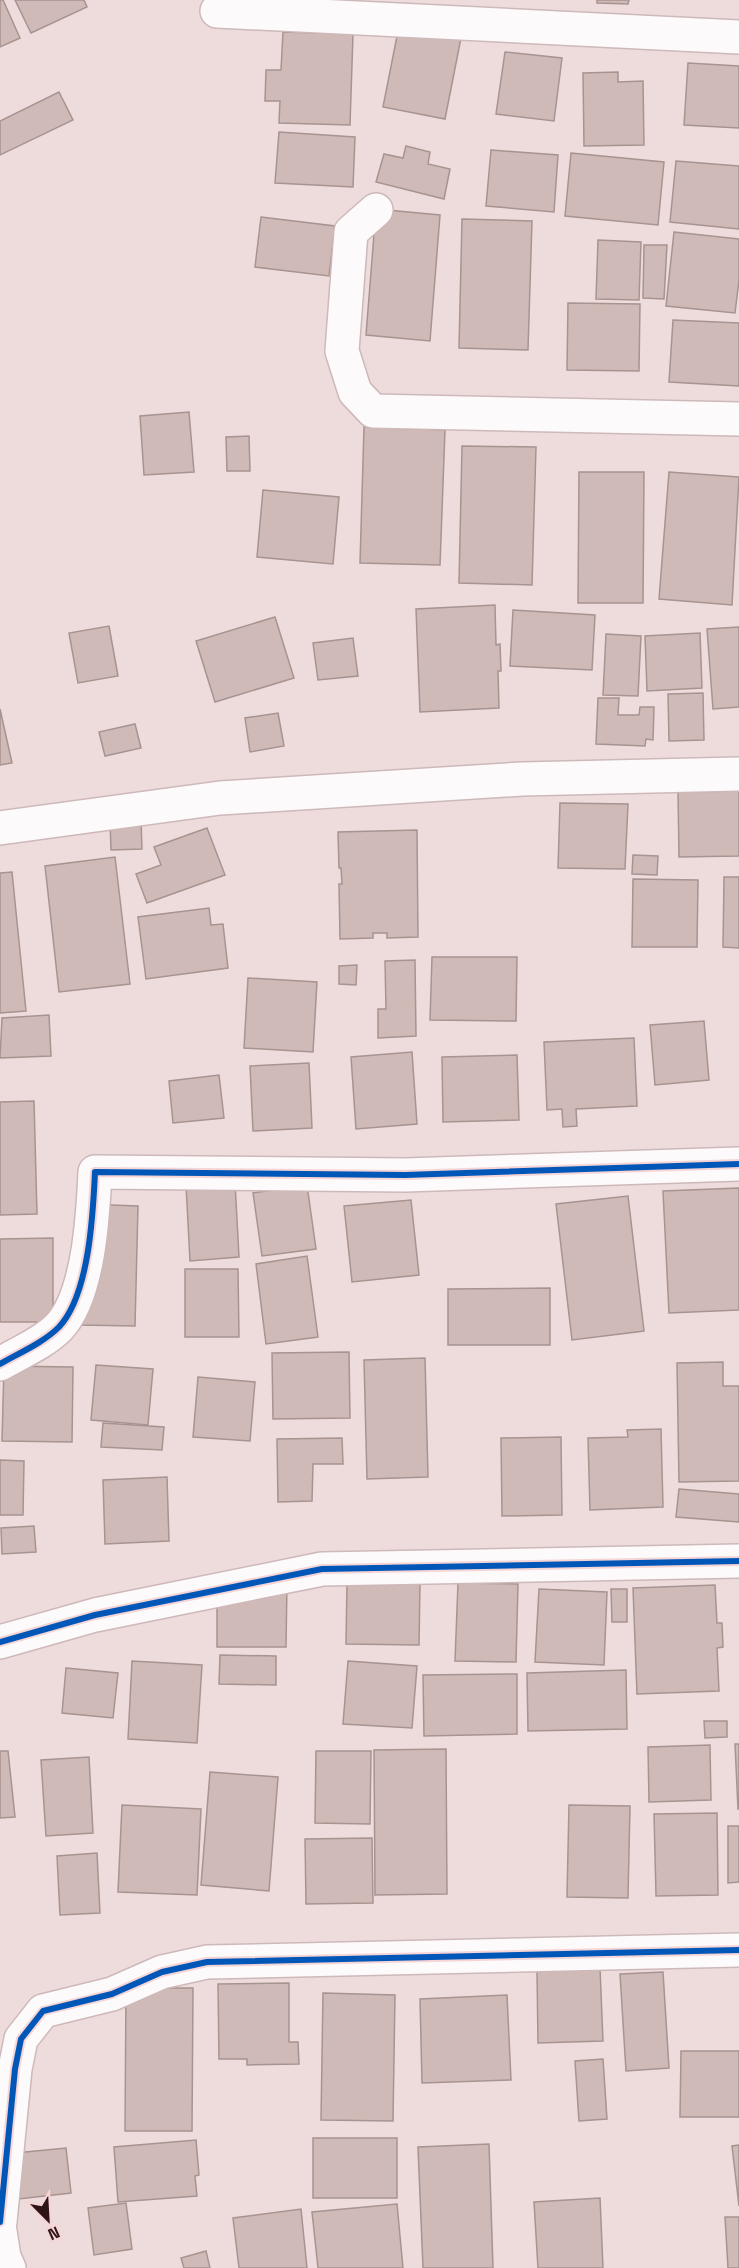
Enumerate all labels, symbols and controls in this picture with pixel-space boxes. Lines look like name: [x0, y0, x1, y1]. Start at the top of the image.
north arrow: [18, 2190, 78, 2250]
text: N: [45, 2221, 63, 2245]

